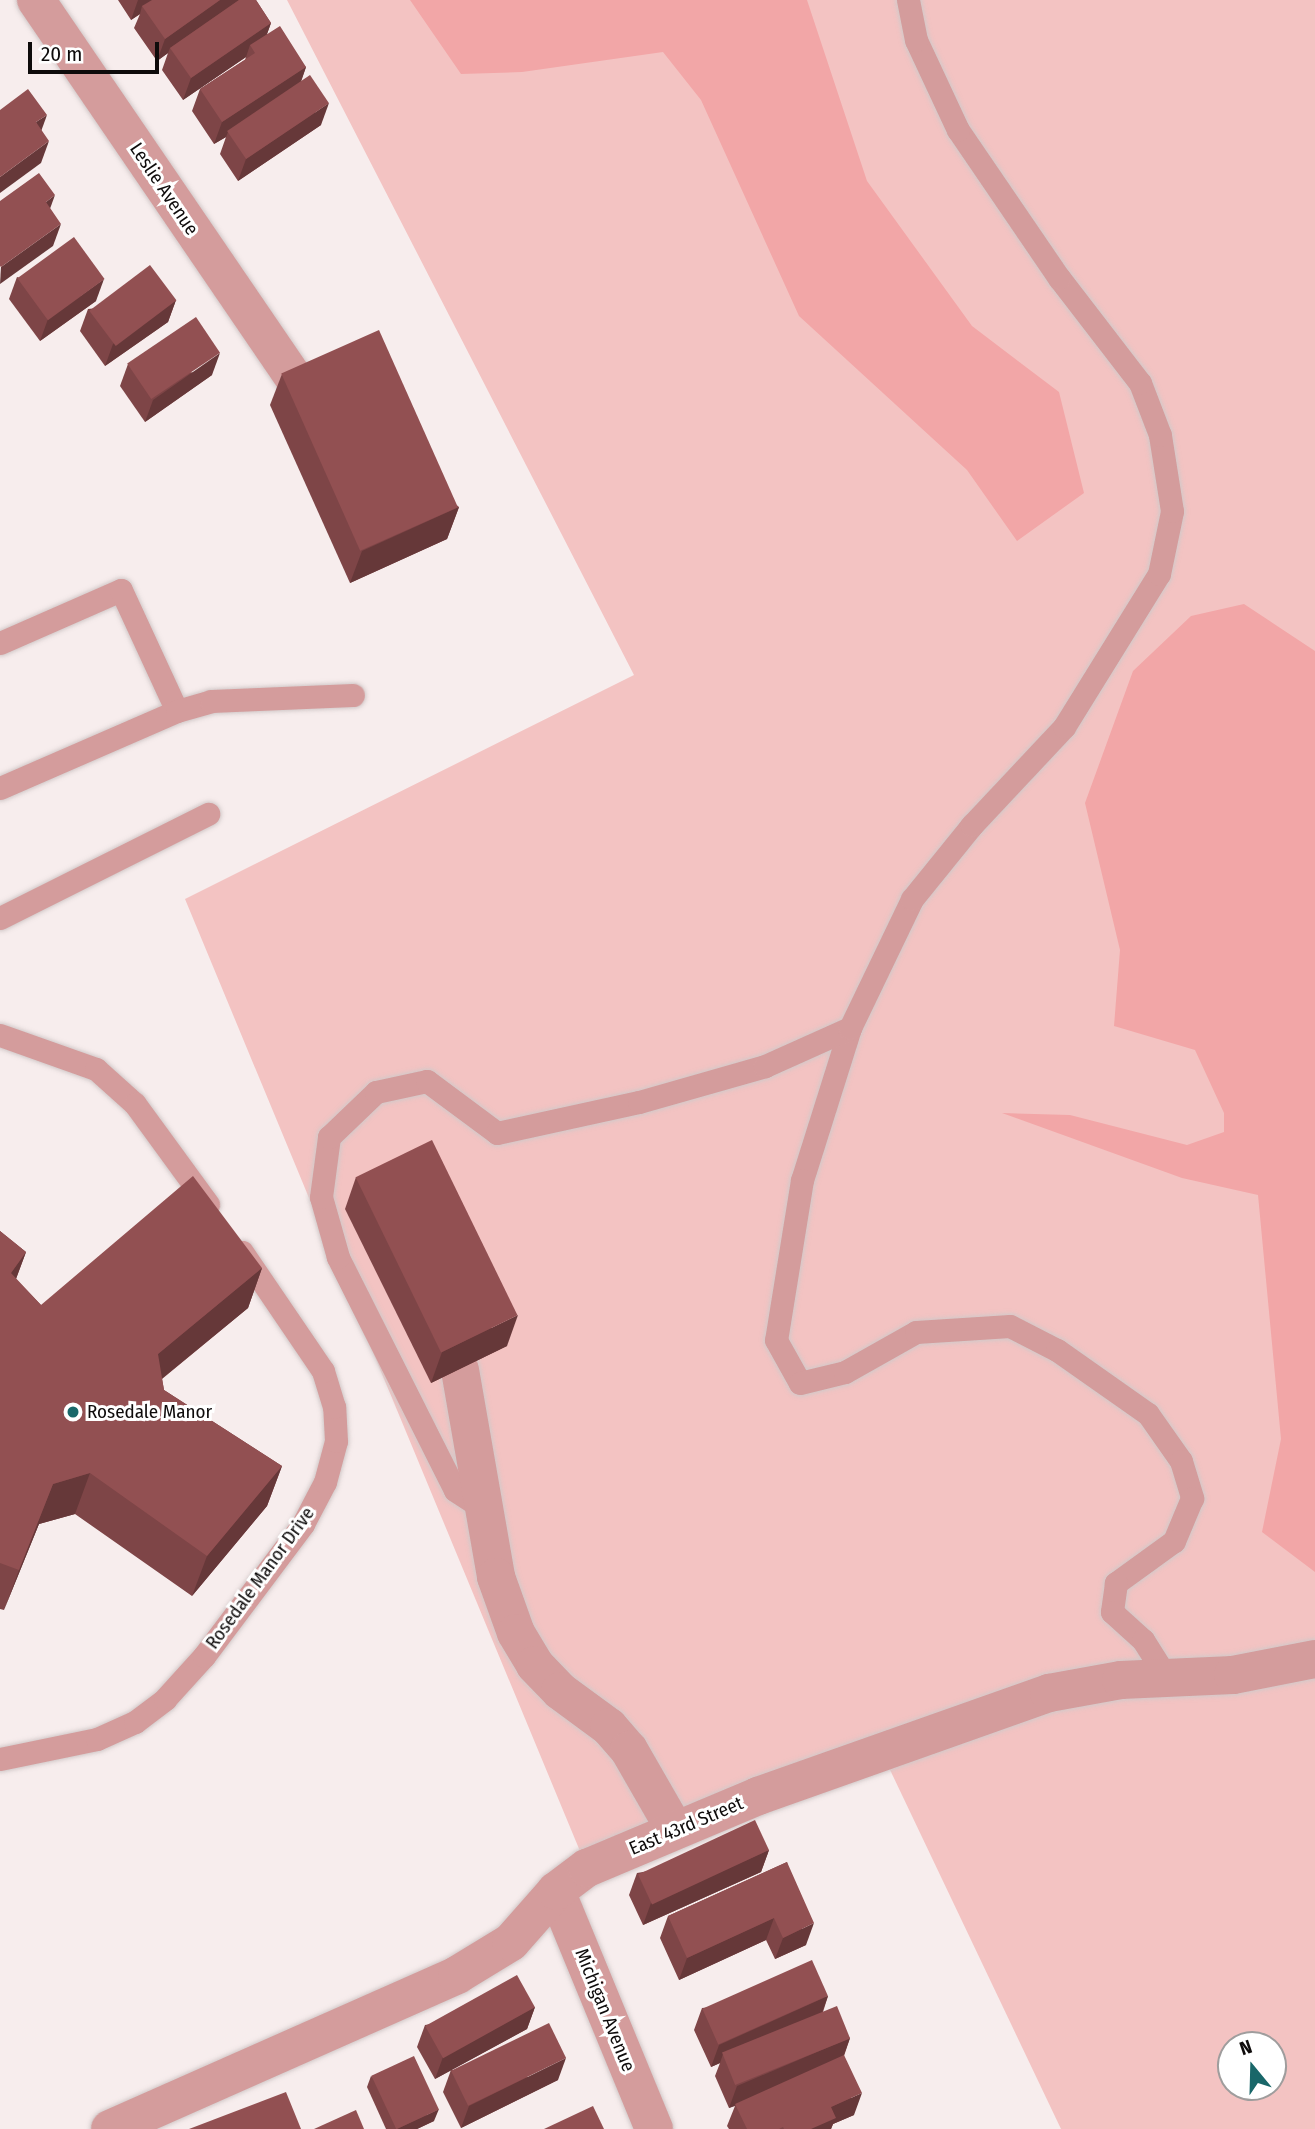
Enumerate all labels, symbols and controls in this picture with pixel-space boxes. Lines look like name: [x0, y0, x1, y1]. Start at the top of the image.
scale bar: [32, 28, 163, 72]
text: 20 m: [41, 41, 82, 67]
street label: Leslie Avenue: [125, 139, 203, 239]
place label: Rosedale Manor: [87, 1401, 212, 1423]
marker: Rosedale Manor: [65, 1404, 81, 1420]
street label: Rosedale Manor Drive: [201, 1503, 319, 1653]
street label: East 43rd Street: [626, 1792, 746, 1860]
street label: Michigan Avenue: [570, 1945, 640, 2075]
north arrow: [1217, 2031, 1287, 2101]
text: N: [1237, 2035, 1255, 2060]

